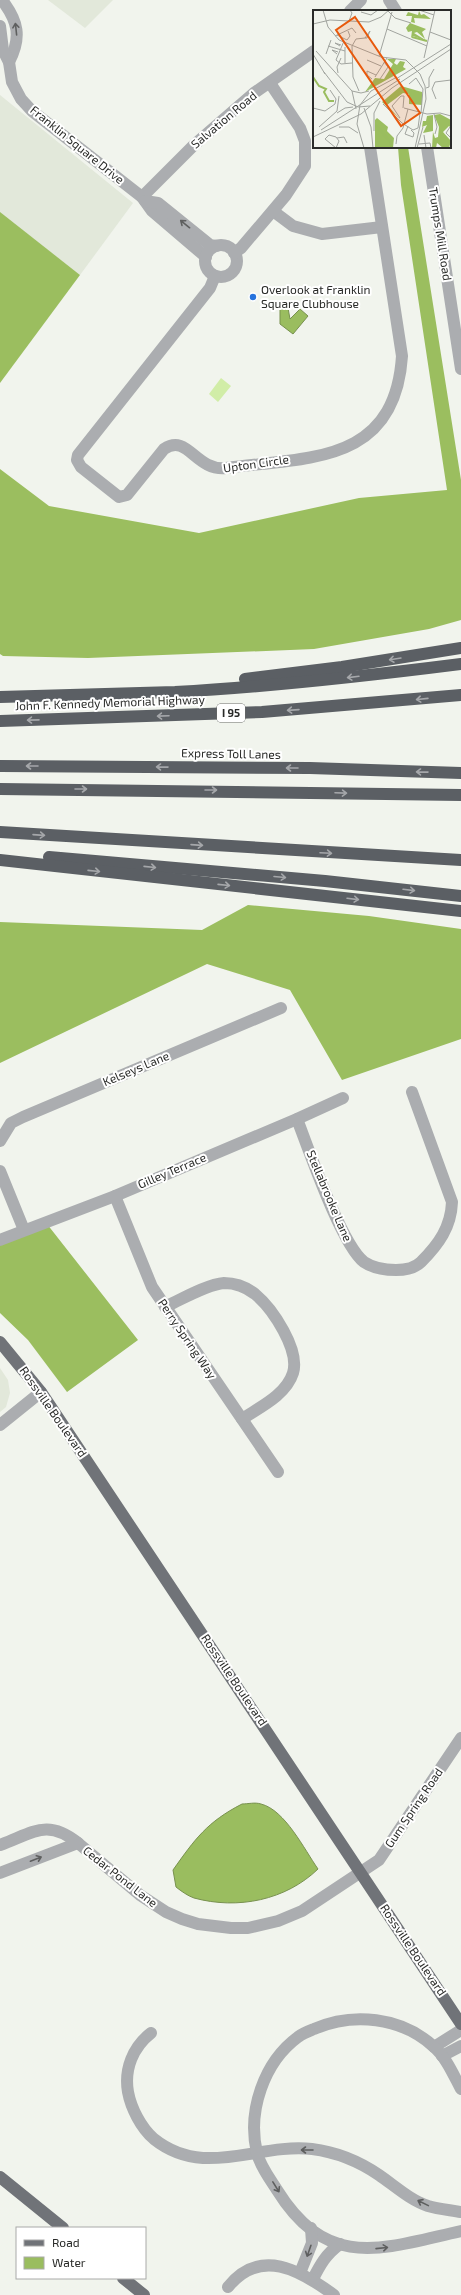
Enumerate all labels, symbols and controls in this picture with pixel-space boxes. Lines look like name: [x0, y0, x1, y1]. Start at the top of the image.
inset map: [313, 10, 451, 148]
one-way arrow: [12, 23, 20, 36]
street label: Salvation Road: [188, 88, 259, 151]
street label: Franklin Square Drive: [28, 102, 127, 186]
street label: Trumps Mill Road: [427, 186, 455, 282]
one-way arrow: [179, 220, 190, 229]
place label: Overlook at Franklin Square Clubhouse: [261, 282, 371, 310]
marker: Overlook at Franklin Square Clubhouse: [248, 292, 258, 302]
street label: Upton Circle: [222, 451, 290, 475]
one-way arrow: [389, 655, 402, 663]
one-way arrow: [347, 673, 360, 681]
street label: John F. Kennedy Memorial Highway: [15, 692, 206, 712]
one-way arrow: [416, 696, 429, 703]
road number: I 95: [217, 704, 245, 722]
one-way arrow: [287, 706, 300, 713]
one-way arrow: [157, 712, 170, 720]
one-way arrow: [27, 716, 40, 724]
street label: Express Toll Lanes: [181, 745, 281, 761]
one-way arrow: [26, 762, 39, 769]
one-way arrow: [156, 763, 169, 771]
one-way arrow: [286, 764, 299, 772]
one-way arrow: [416, 768, 429, 776]
one-way arrow: [74, 785, 87, 793]
one-way arrow: [204, 786, 217, 794]
one-way arrow: [334, 789, 347, 796]
one-way arrow: [32, 831, 45, 838]
one-way arrow: [190, 842, 203, 849]
one-way arrow: [319, 849, 332, 856]
one-way arrow: [143, 863, 156, 871]
one-way arrow: [87, 867, 100, 874]
one-way arrow: [273, 874, 286, 881]
one-way arrow: [217, 881, 230, 888]
one-way arrow: [402, 887, 415, 894]
one-way arrow: [346, 895, 359, 903]
street label: Kelseys Lane: [100, 1048, 171, 1088]
street label: Stellabrooke Lane: [304, 1148, 355, 1243]
street label: Gilley Terrace: [135, 1149, 208, 1191]
street label: Perry Spring Way: [156, 1296, 220, 1382]
street label: Rossville Boulevard: [17, 1363, 90, 1459]
street label: Rossville Boulevard: [199, 1631, 271, 1728]
street label: Gum Spring Road: [381, 1765, 445, 1850]
street label: Cedar Pond Lane: [81, 1843, 161, 1910]
one-way arrow: [30, 1855, 42, 1863]
street label: Rossville Boulevard: [378, 1901, 450, 1998]
one-way arrow: [301, 2146, 314, 2154]
one-way arrow: [271, 2182, 280, 2193]
one-way arrow: [418, 2199, 430, 2206]
legend: [16, 2227, 146, 2279]
text: Road: [52, 2235, 80, 2249]
one-way arrow: [305, 2245, 312, 2258]
one-way arrow: [375, 2245, 388, 2252]
text: Water: [52, 2255, 86, 2269]

